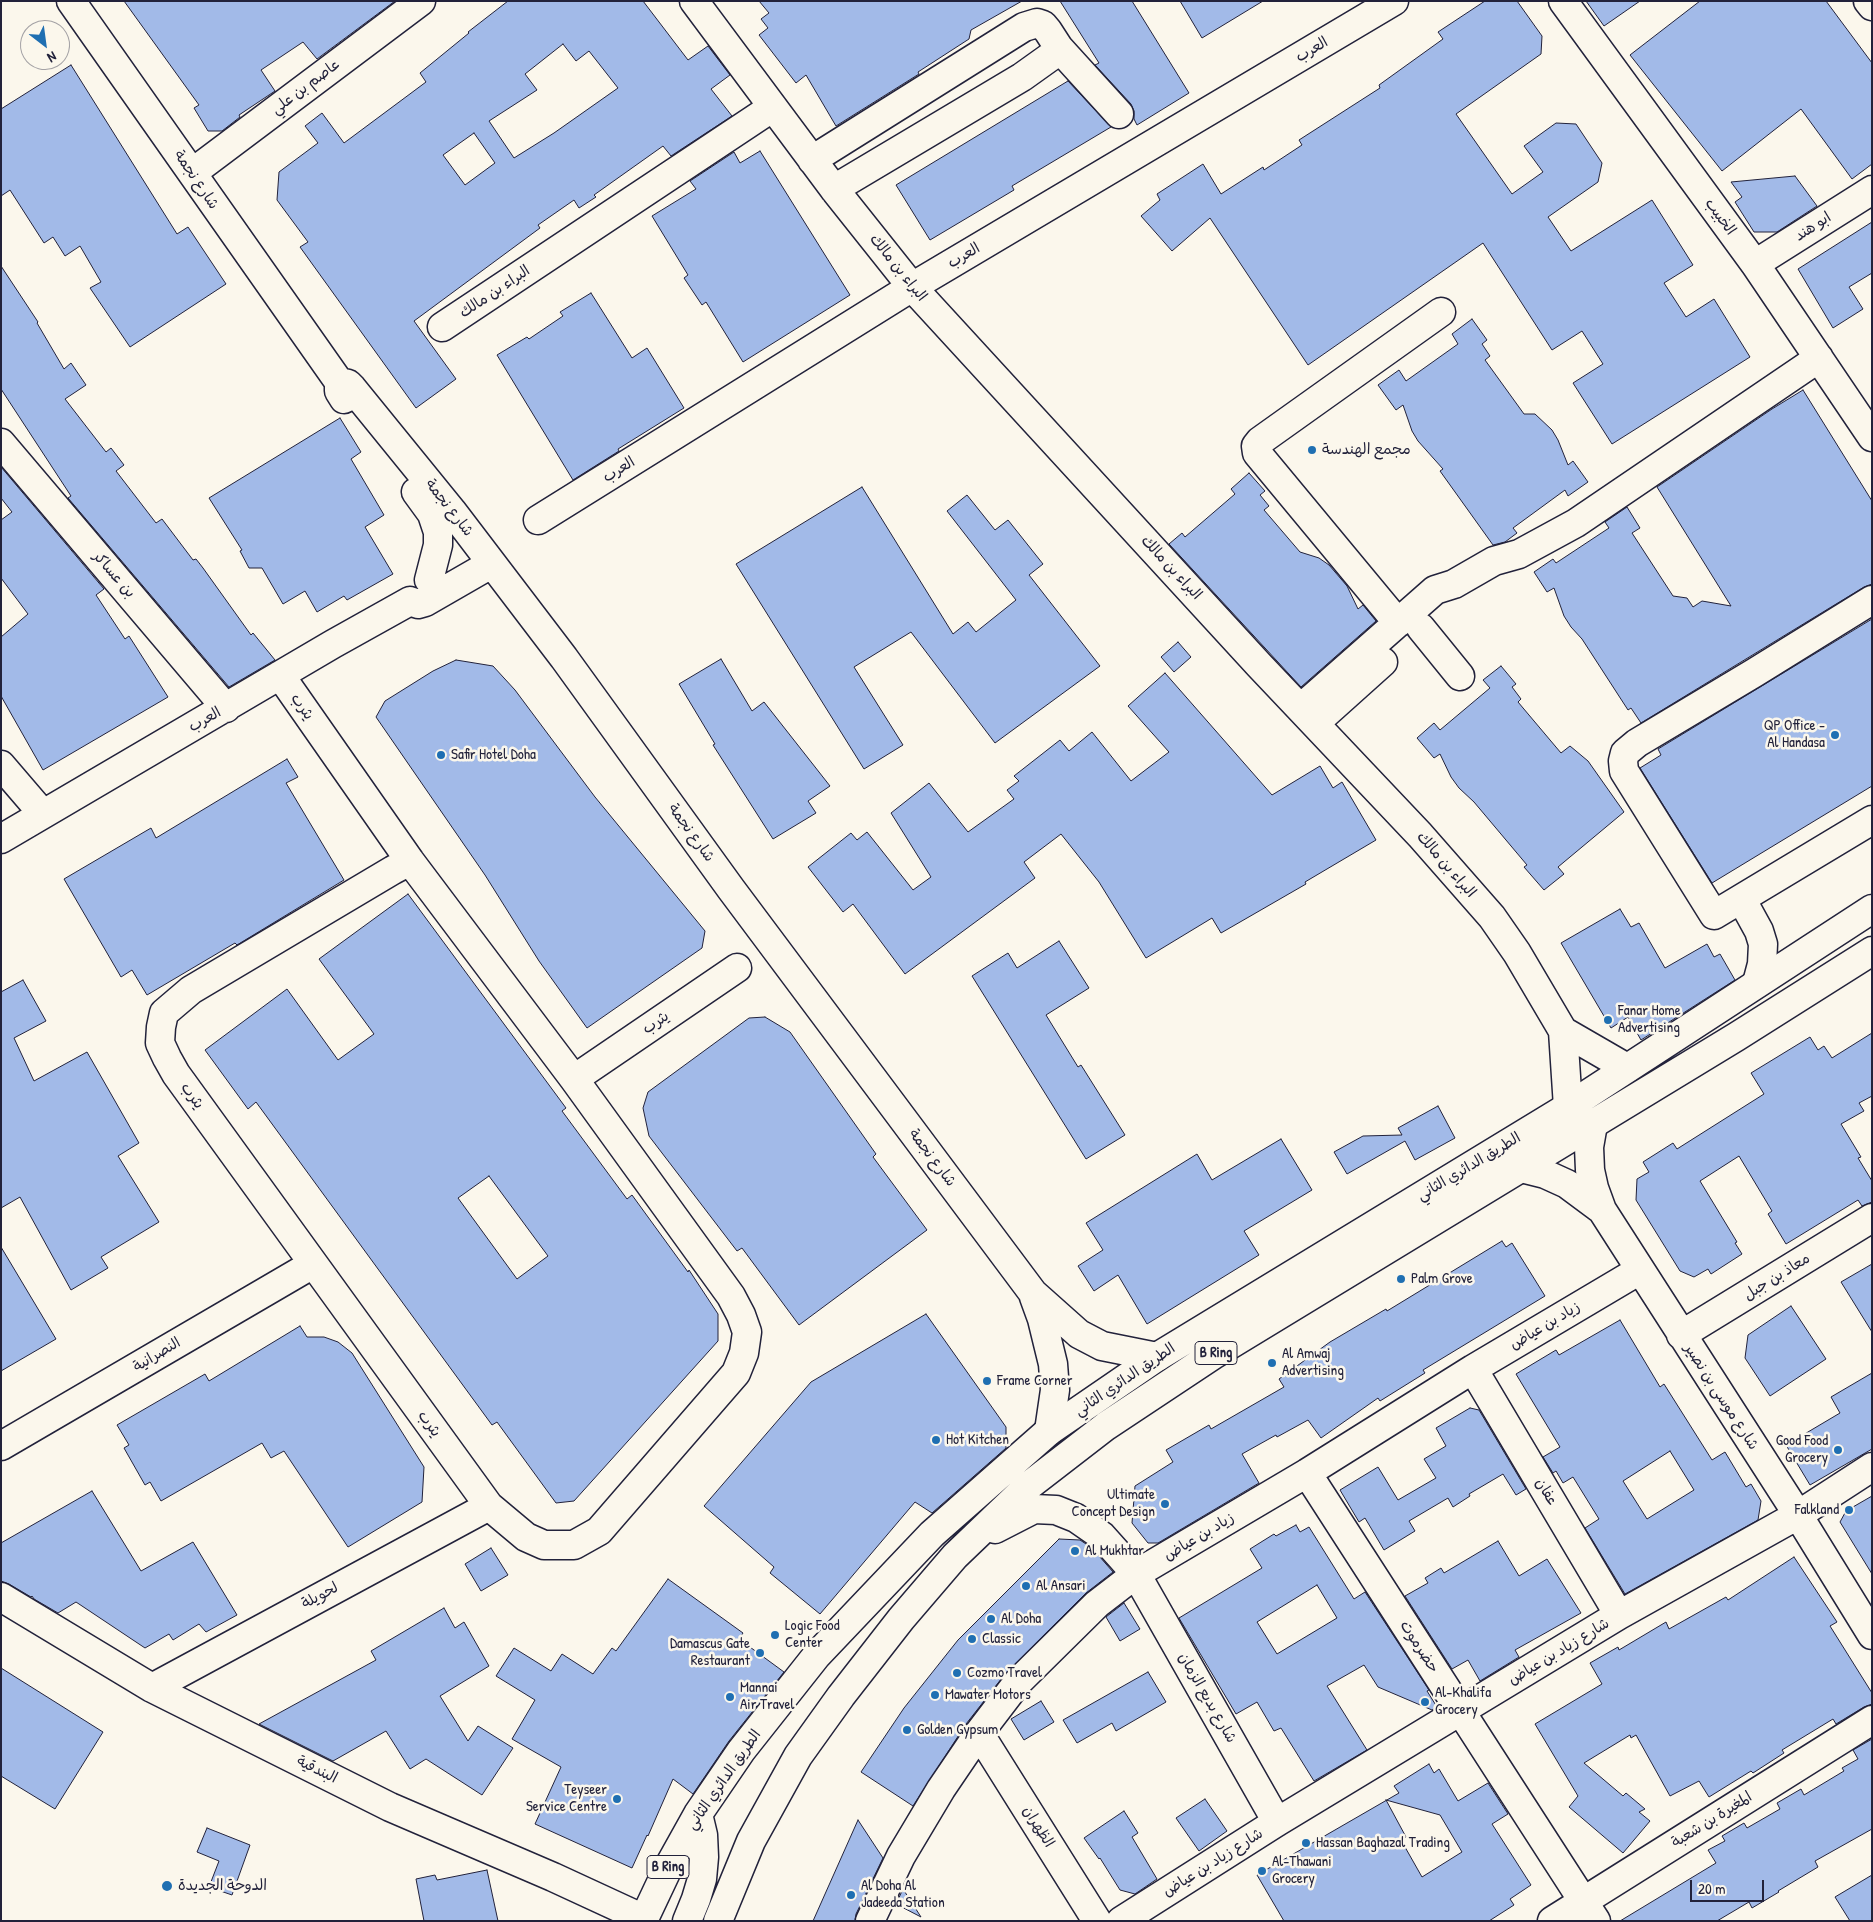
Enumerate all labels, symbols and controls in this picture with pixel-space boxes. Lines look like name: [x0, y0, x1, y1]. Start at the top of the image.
north arrow: [20, 20, 70, 70]
street label: العرب: [1293, 33, 1331, 67]
text: N: [44, 47, 60, 68]
street label: عاصم بن علي: [268, 55, 344, 119]
street label: شارع نجمة: [170, 147, 222, 213]
street label: الخبيب: [1701, 195, 1739, 239]
street label: ابو هند: [1791, 209, 1835, 245]
street label: البراء بن مالك: [865, 231, 931, 305]
street label: العرب: [945, 239, 983, 273]
street label: البراء بن مالك: [456, 262, 534, 322]
place label: مجمع الهندسة: [1322, 441, 1411, 459]
marker: مجمع الهندسة: [1306, 444, 1318, 456]
street label: العرب: [600, 453, 638, 487]
street label: شارع نجمة: [421, 476, 477, 540]
street label: البراء بن مالك: [1137, 532, 1205, 604]
street label: بن عساكر: [89, 548, 139, 602]
street label: يثرب: [287, 690, 317, 724]
street label: العرب: [186, 704, 224, 736]
place label: QP Office - Al Handasa: [1764, 717, 1825, 752]
marker: QP Office - Al Handasa: [1829, 729, 1841, 741]
place label: Safir Hotel Doha: [451, 746, 536, 764]
marker: Safir Hotel Doha: [435, 749, 447, 761]
street label: شارع نجمة: [664, 800, 718, 866]
street label: البراء بن مالك: [1413, 828, 1479, 902]
place label: Fanar Home Advertising: [1618, 1002, 1681, 1037]
street label: يثرب: [639, 1008, 673, 1038]
marker: Fanar Home Advertising: [1602, 1014, 1614, 1026]
street label: يثرب: [176, 1079, 208, 1113]
street label: شارع نجمة: [905, 1126, 959, 1190]
street label: الطريق الدائري الثاني: [1414, 1129, 1524, 1205]
street label: معاذ بن جبل: [1740, 1250, 1814, 1304]
place label: Palm Grove: [1411, 1270, 1473, 1288]
marker: Palm Grove: [1395, 1273, 1407, 1285]
street label: زياد بن عياض: [1507, 1298, 1583, 1354]
street label: النصرانية: [130, 1334, 184, 1376]
street label: الطريق الدائري الثاني: [1071, 1340, 1179, 1420]
street label: شارع موسى بن نصير: [1680, 1340, 1762, 1454]
road number: B Ring: [1195, 1342, 1237, 1365]
place label: Al Amwaj Advertising: [1282, 1345, 1344, 1380]
marker: Al Amwaj Advertising: [1266, 1357, 1278, 1369]
place label: Frame Corner: [997, 1372, 1072, 1390]
marker: Frame Corner: [981, 1375, 993, 1387]
street label: يثرب: [413, 1407, 445, 1441]
place label: Hot Kitchen: [946, 1431, 1009, 1449]
place label: Good Food Grocery: [1776, 1432, 1828, 1467]
marker: Hot Kitchen: [930, 1434, 942, 1446]
marker: Good Food Grocery: [1832, 1444, 1844, 1456]
street label: عفان: [1531, 1475, 1561, 1509]
place label: Ultimate Concept Design: [1071, 1486, 1155, 1521]
marker: Ultimate Concept Design: [1159, 1498, 1171, 1510]
place label: Falkland: [1795, 1501, 1839, 1519]
marker: Falkland: [1843, 1504, 1855, 1516]
street label: زياد بن عياض: [1161, 1509, 1237, 1565]
place label: Al Mukhtar: [1085, 1542, 1144, 1560]
marker: Al Mukhtar: [1069, 1545, 1081, 1557]
place label: Al Ansari: [1036, 1577, 1086, 1595]
street label: لحويلة: [299, 1579, 341, 1613]
marker: Al Ansari: [1020, 1580, 1032, 1592]
place label: Al Doha: [1001, 1610, 1041, 1628]
marker: Al Doha: [985, 1613, 997, 1625]
street label: شارع زياد بن عياض: [1505, 1615, 1613, 1689]
place label: Logic Food Center: [785, 1617, 839, 1652]
street label: حضرموت: [1395, 1617, 1443, 1677]
marker: Logic Food Center: [769, 1629, 781, 1641]
place label: Classic: [982, 1630, 1021, 1648]
marker: Classic: [966, 1633, 978, 1645]
place label: Damascus Gate Restaurant: [670, 1635, 750, 1670]
marker: Damascus Gate Restaurant: [754, 1647, 766, 1659]
street label: شارع بديع الزمان: [1174, 1650, 1240, 1746]
place label: Cozmo Travel: [967, 1664, 1042, 1682]
marker: Cozmo Travel: [951, 1667, 963, 1679]
place label: Mannai Air Travel: [740, 1679, 795, 1714]
place label: Al-Khalifa Grocery: [1435, 1684, 1491, 1719]
place label: Mawater Motors: [945, 1686, 1031, 1704]
marker: Mawater Motors: [929, 1689, 941, 1701]
marker: Mannai Air Travel: [724, 1691, 736, 1703]
marker: Al-Khalifa Grocery: [1419, 1696, 1431, 1708]
place label: Golden Gypsum: [917, 1721, 998, 1739]
marker: Golden Gypsum: [901, 1724, 913, 1736]
street label: الطريق الدائري الثاني: [683, 1727, 765, 1833]
street label: البندقية: [294, 1752, 340, 1788]
place label: Teyseer Service Centre: [526, 1781, 607, 1816]
street label: المغيرة بن شعبة: [1668, 1788, 1756, 1852]
marker: Teyseer Service Centre: [611, 1793, 623, 1805]
street label: الظهران: [1018, 1803, 1058, 1851]
street label: شارع زياد بن عياض: [1160, 1825, 1266, 1901]
place label: Hassan Baghazal Trading: [1316, 1834, 1450, 1852]
marker: Hassan Baghazal Trading: [1300, 1837, 1312, 1849]
place label: Al-Thawani Grocery: [1272, 1853, 1332, 1888]
road number: B Ring: [647, 1855, 689, 1878]
marker: Al-Thawani Grocery: [1256, 1865, 1268, 1877]
scale bar: [1693, 1870, 1767, 1902]
place label: الدوحة الجديدة: [178, 1877, 267, 1895]
place label: Al Doha Al Jadeeda Station: [861, 1877, 945, 1912]
text: 20 m: [1698, 1878, 1725, 1899]
marker: الدوحة الجديدة: [160, 1879, 174, 1893]
marker: Al Doha Al Jadeeda Station: [845, 1889, 857, 1901]

